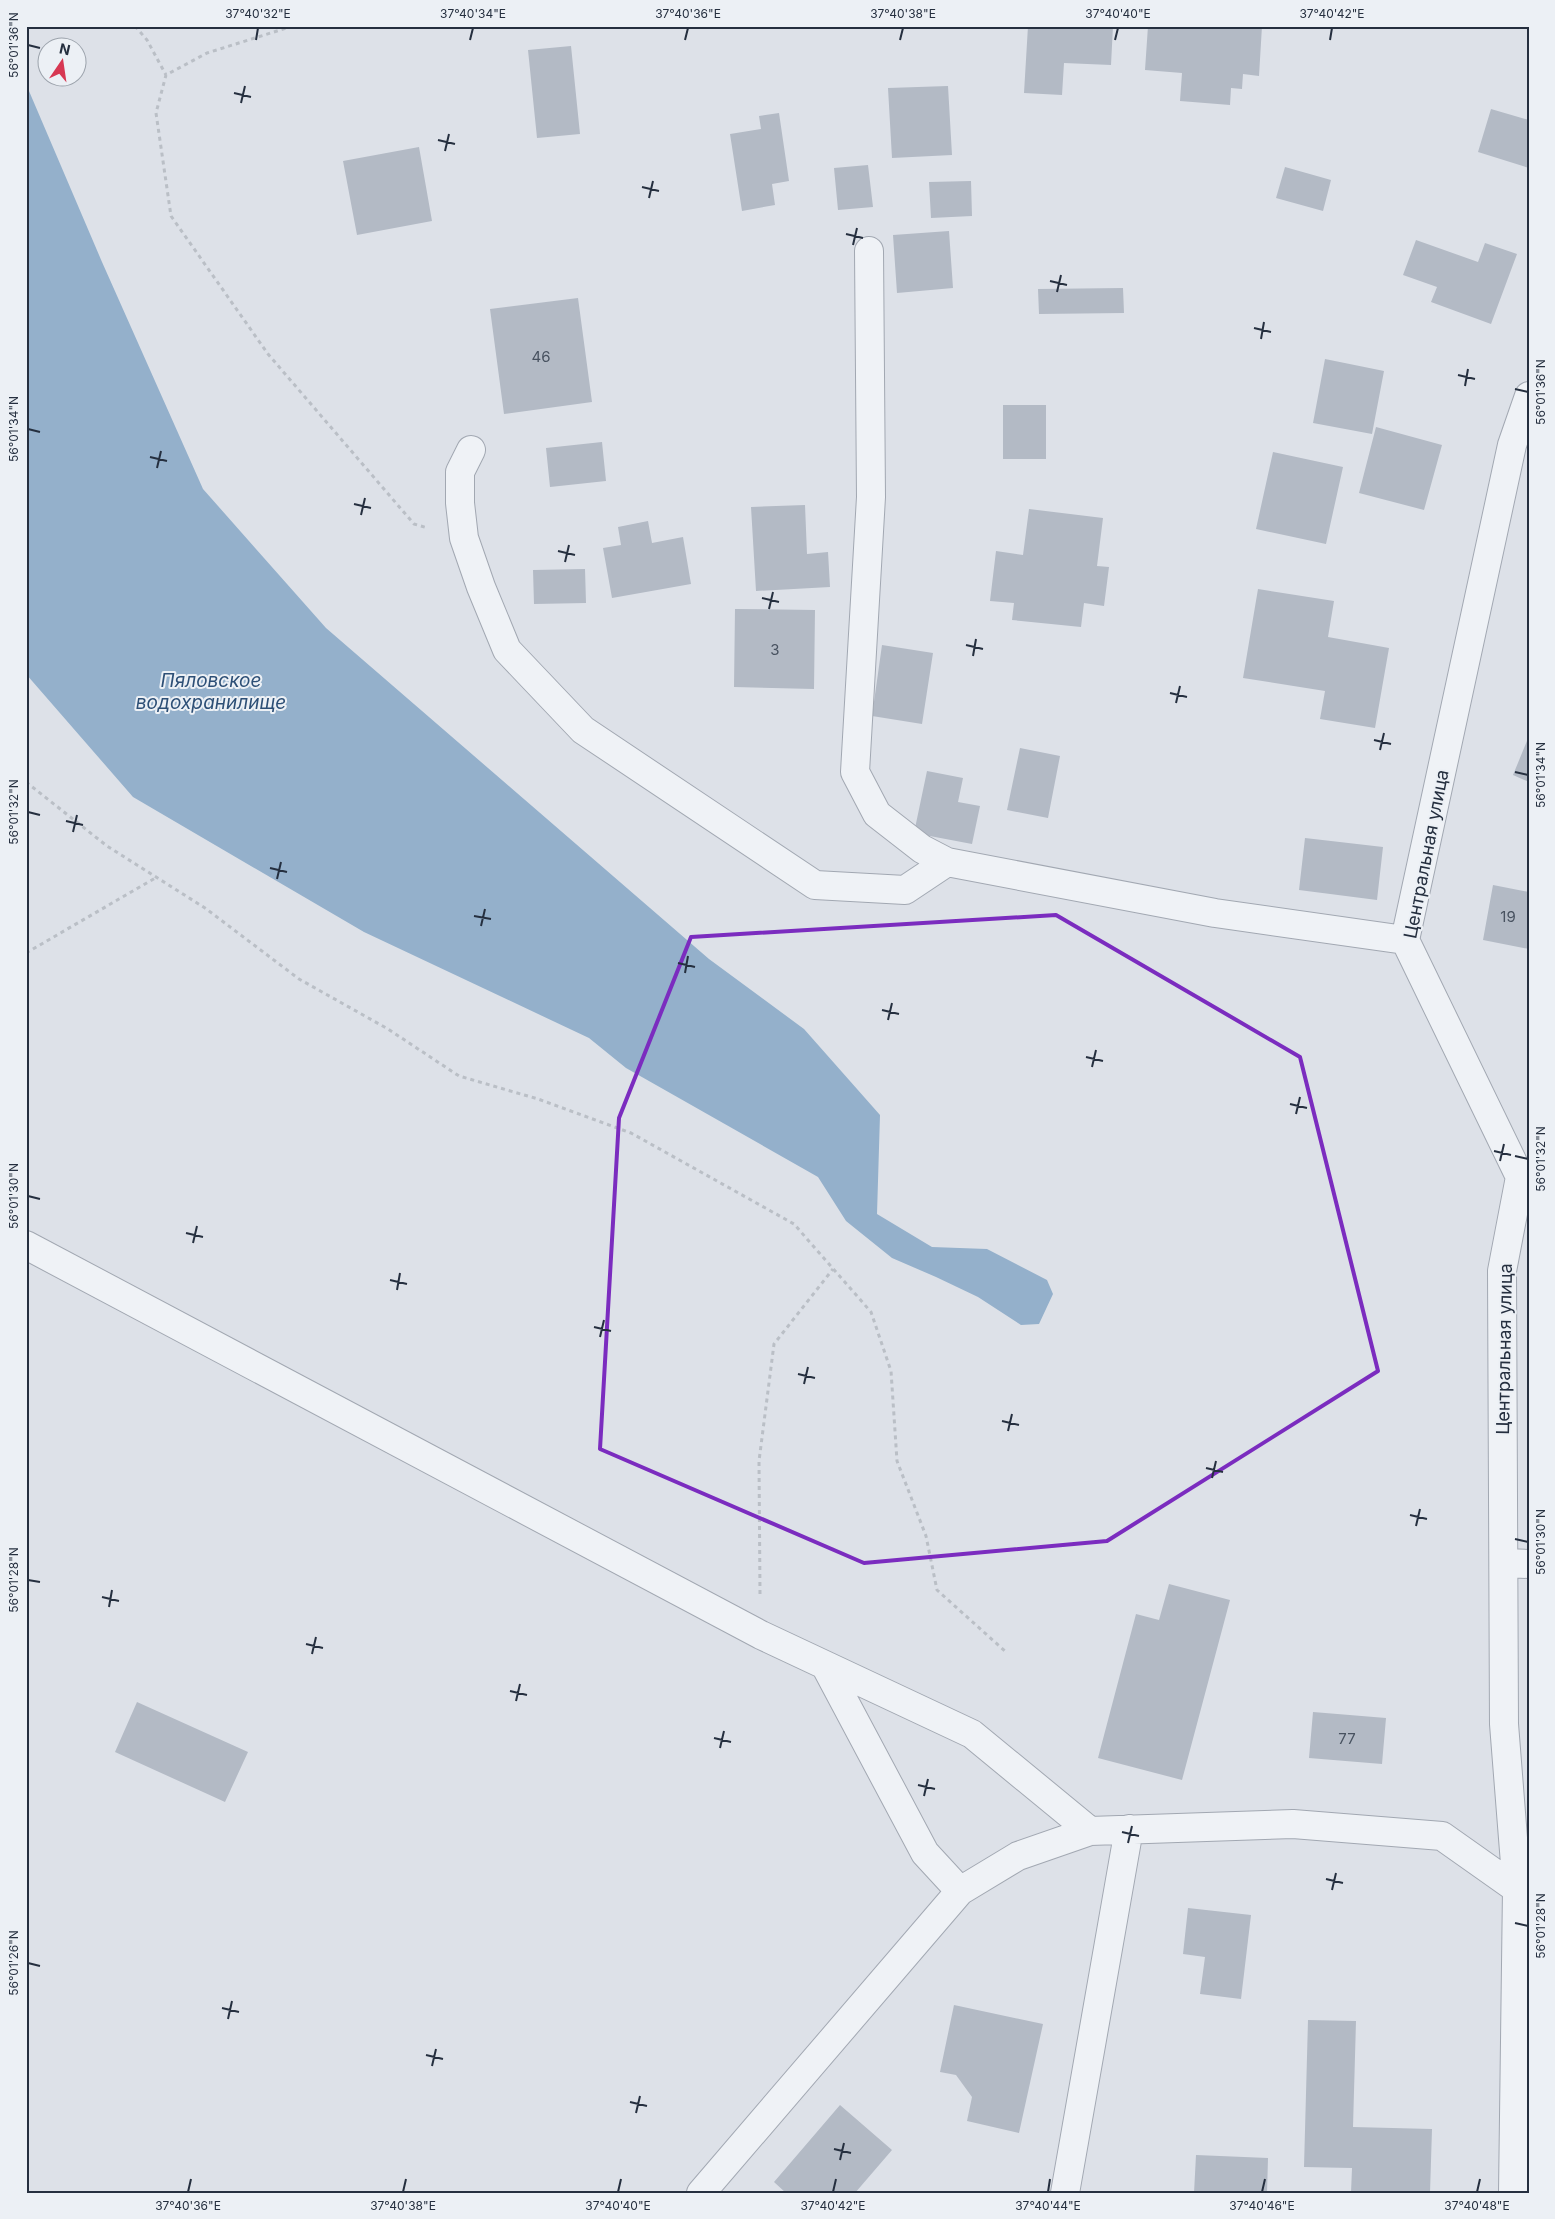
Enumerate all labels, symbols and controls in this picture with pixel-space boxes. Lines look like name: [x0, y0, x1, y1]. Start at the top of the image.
text: 37°40'32"E: [225, 6, 291, 21]
text: 37°40'34"E: [440, 6, 506, 21]
text: 37°40'36"E: [655, 6, 721, 21]
text: 37°40'38"E: [870, 6, 936, 21]
text: 37°40'40"E: [1085, 6, 1151, 21]
text: 37°40'42"E: [1299, 6, 1365, 21]
text: 56°01'36"N: [6, 12, 21, 78]
north arrow: [38, 38, 88, 88]
text: N: [58, 39, 72, 58]
house number: 46: [532, 347, 551, 366]
text: 56°01'36"N: [1533, 359, 1548, 425]
text: 56°01'34"N: [6, 396, 21, 462]
house number: 3: [770, 640, 780, 659]
water label: Пяловское водохранилище: [136, 669, 286, 714]
text: 56°01'34"N: [1533, 742, 1548, 808]
street label: Центральная улица: [1399, 768, 1453, 940]
text: 56°01'32"N: [6, 779, 21, 845]
house number: 19: [1500, 907, 1516, 926]
text: 56°01'32"N: [1533, 1126, 1548, 1192]
text: 56°01'30"N: [6, 1163, 21, 1229]
street label: Центральная улица: [1492, 1263, 1516, 1435]
text: 56°01'30"N: [1533, 1509, 1548, 1575]
text: 56°01'28"N: [6, 1547, 21, 1613]
house number: 77: [1338, 1729, 1356, 1748]
text: 56°01'28"N: [1533, 1893, 1548, 1959]
text: 56°01'26"N: [6, 1930, 21, 1996]
text: 37°40'36"E: [155, 2198, 221, 2213]
text: 37°40'38"E: [370, 2198, 436, 2213]
text: 37°40'40"E: [585, 2198, 651, 2213]
text: 37°40'42"E: [800, 2198, 866, 2213]
text: 37°40'44"E: [1015, 2198, 1081, 2213]
text: 37°40'46"E: [1229, 2198, 1295, 2213]
text: 37°40'48"E: [1444, 2198, 1510, 2213]

